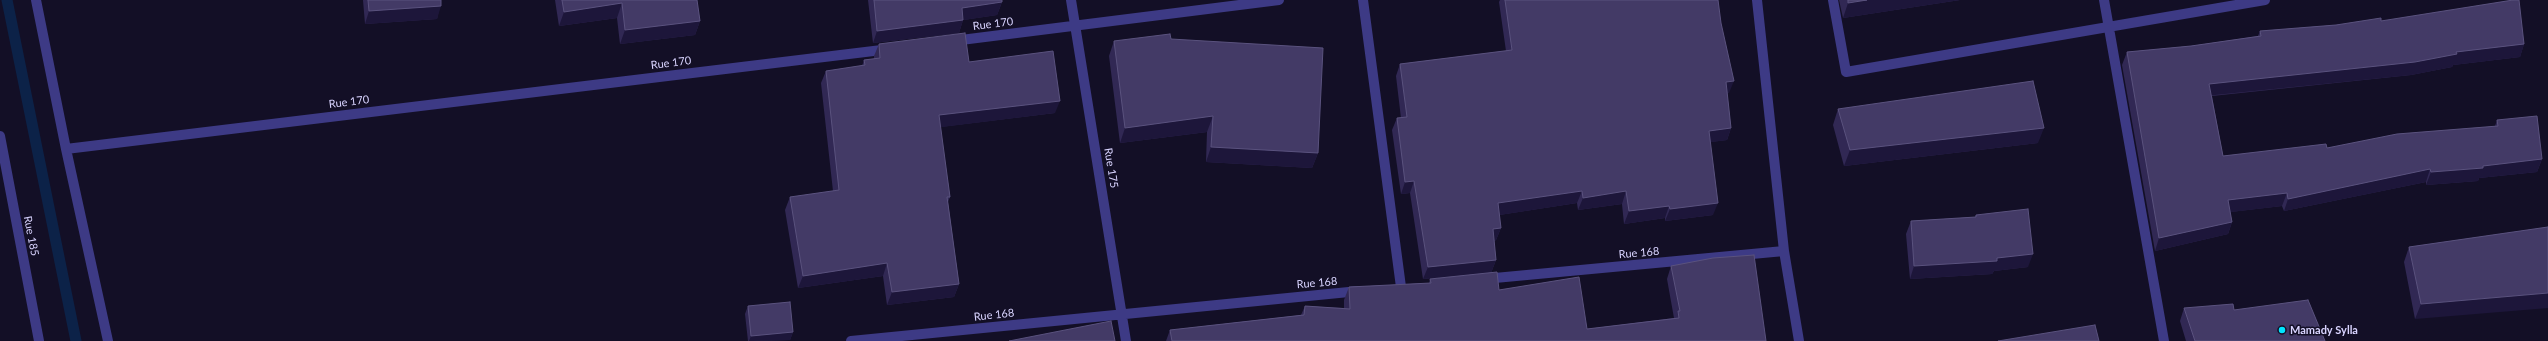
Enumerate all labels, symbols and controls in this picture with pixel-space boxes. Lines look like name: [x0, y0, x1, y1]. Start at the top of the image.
street label: Rue 170: [972, 15, 1014, 33]
street label: Rue 170: [650, 54, 692, 72]
street label: Rue 170: [328, 93, 370, 111]
street label: Rue 175: [1101, 147, 1121, 189]
street label: Rue 185: [21, 215, 41, 257]
street label: Rue 168: [1618, 245, 1660, 261]
street label: Rue 168: [1296, 275, 1338, 291]
street label: Rue 168: [973, 306, 1015, 324]
place label: Mamady Sylla: [2290, 323, 2358, 337]
marker: Mamady Sylla: [2277, 325, 2287, 335]

